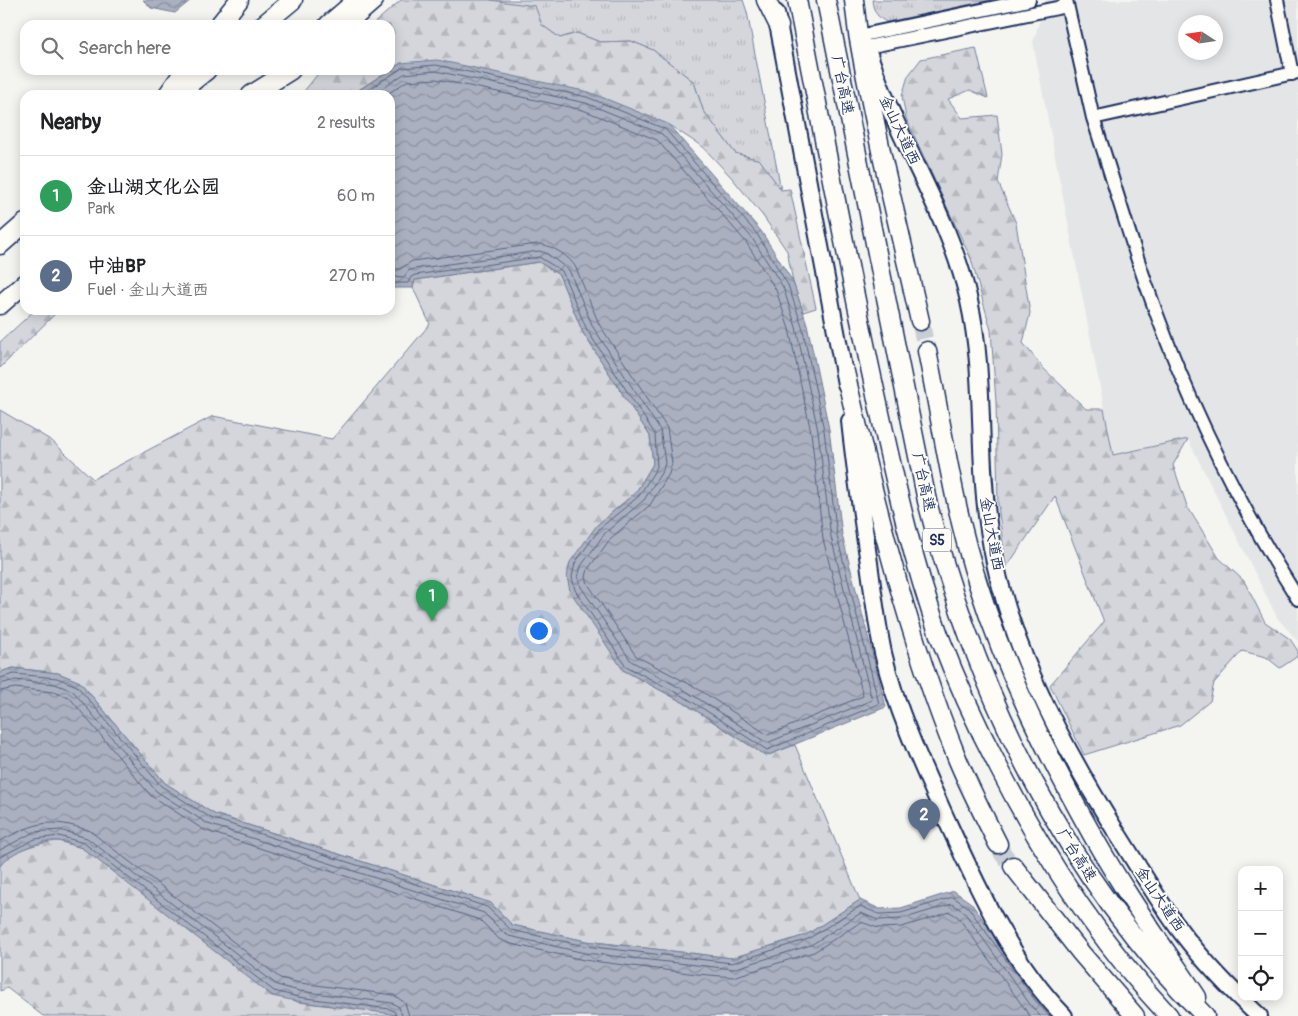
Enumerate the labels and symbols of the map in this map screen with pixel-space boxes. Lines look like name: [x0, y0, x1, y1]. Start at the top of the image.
north arrow: [1178, 15, 1223, 60]
street label: 广台高速: [827, 54, 858, 116]
street label: 金山大道西: [875, 92, 924, 168]
street label: 广台高速: [908, 451, 939, 513]
street label: 金山大道西: [976, 495, 1007, 573]
road number: S5: [923, 528, 951, 552]
pin: 1: [416, 580, 448, 621]
your location: [526, 618, 552, 644]
pin: 2: [908, 799, 940, 840]
street label: 广台高速: [1053, 825, 1101, 886]
street label: 金山大道西: [1131, 863, 1188, 936]

